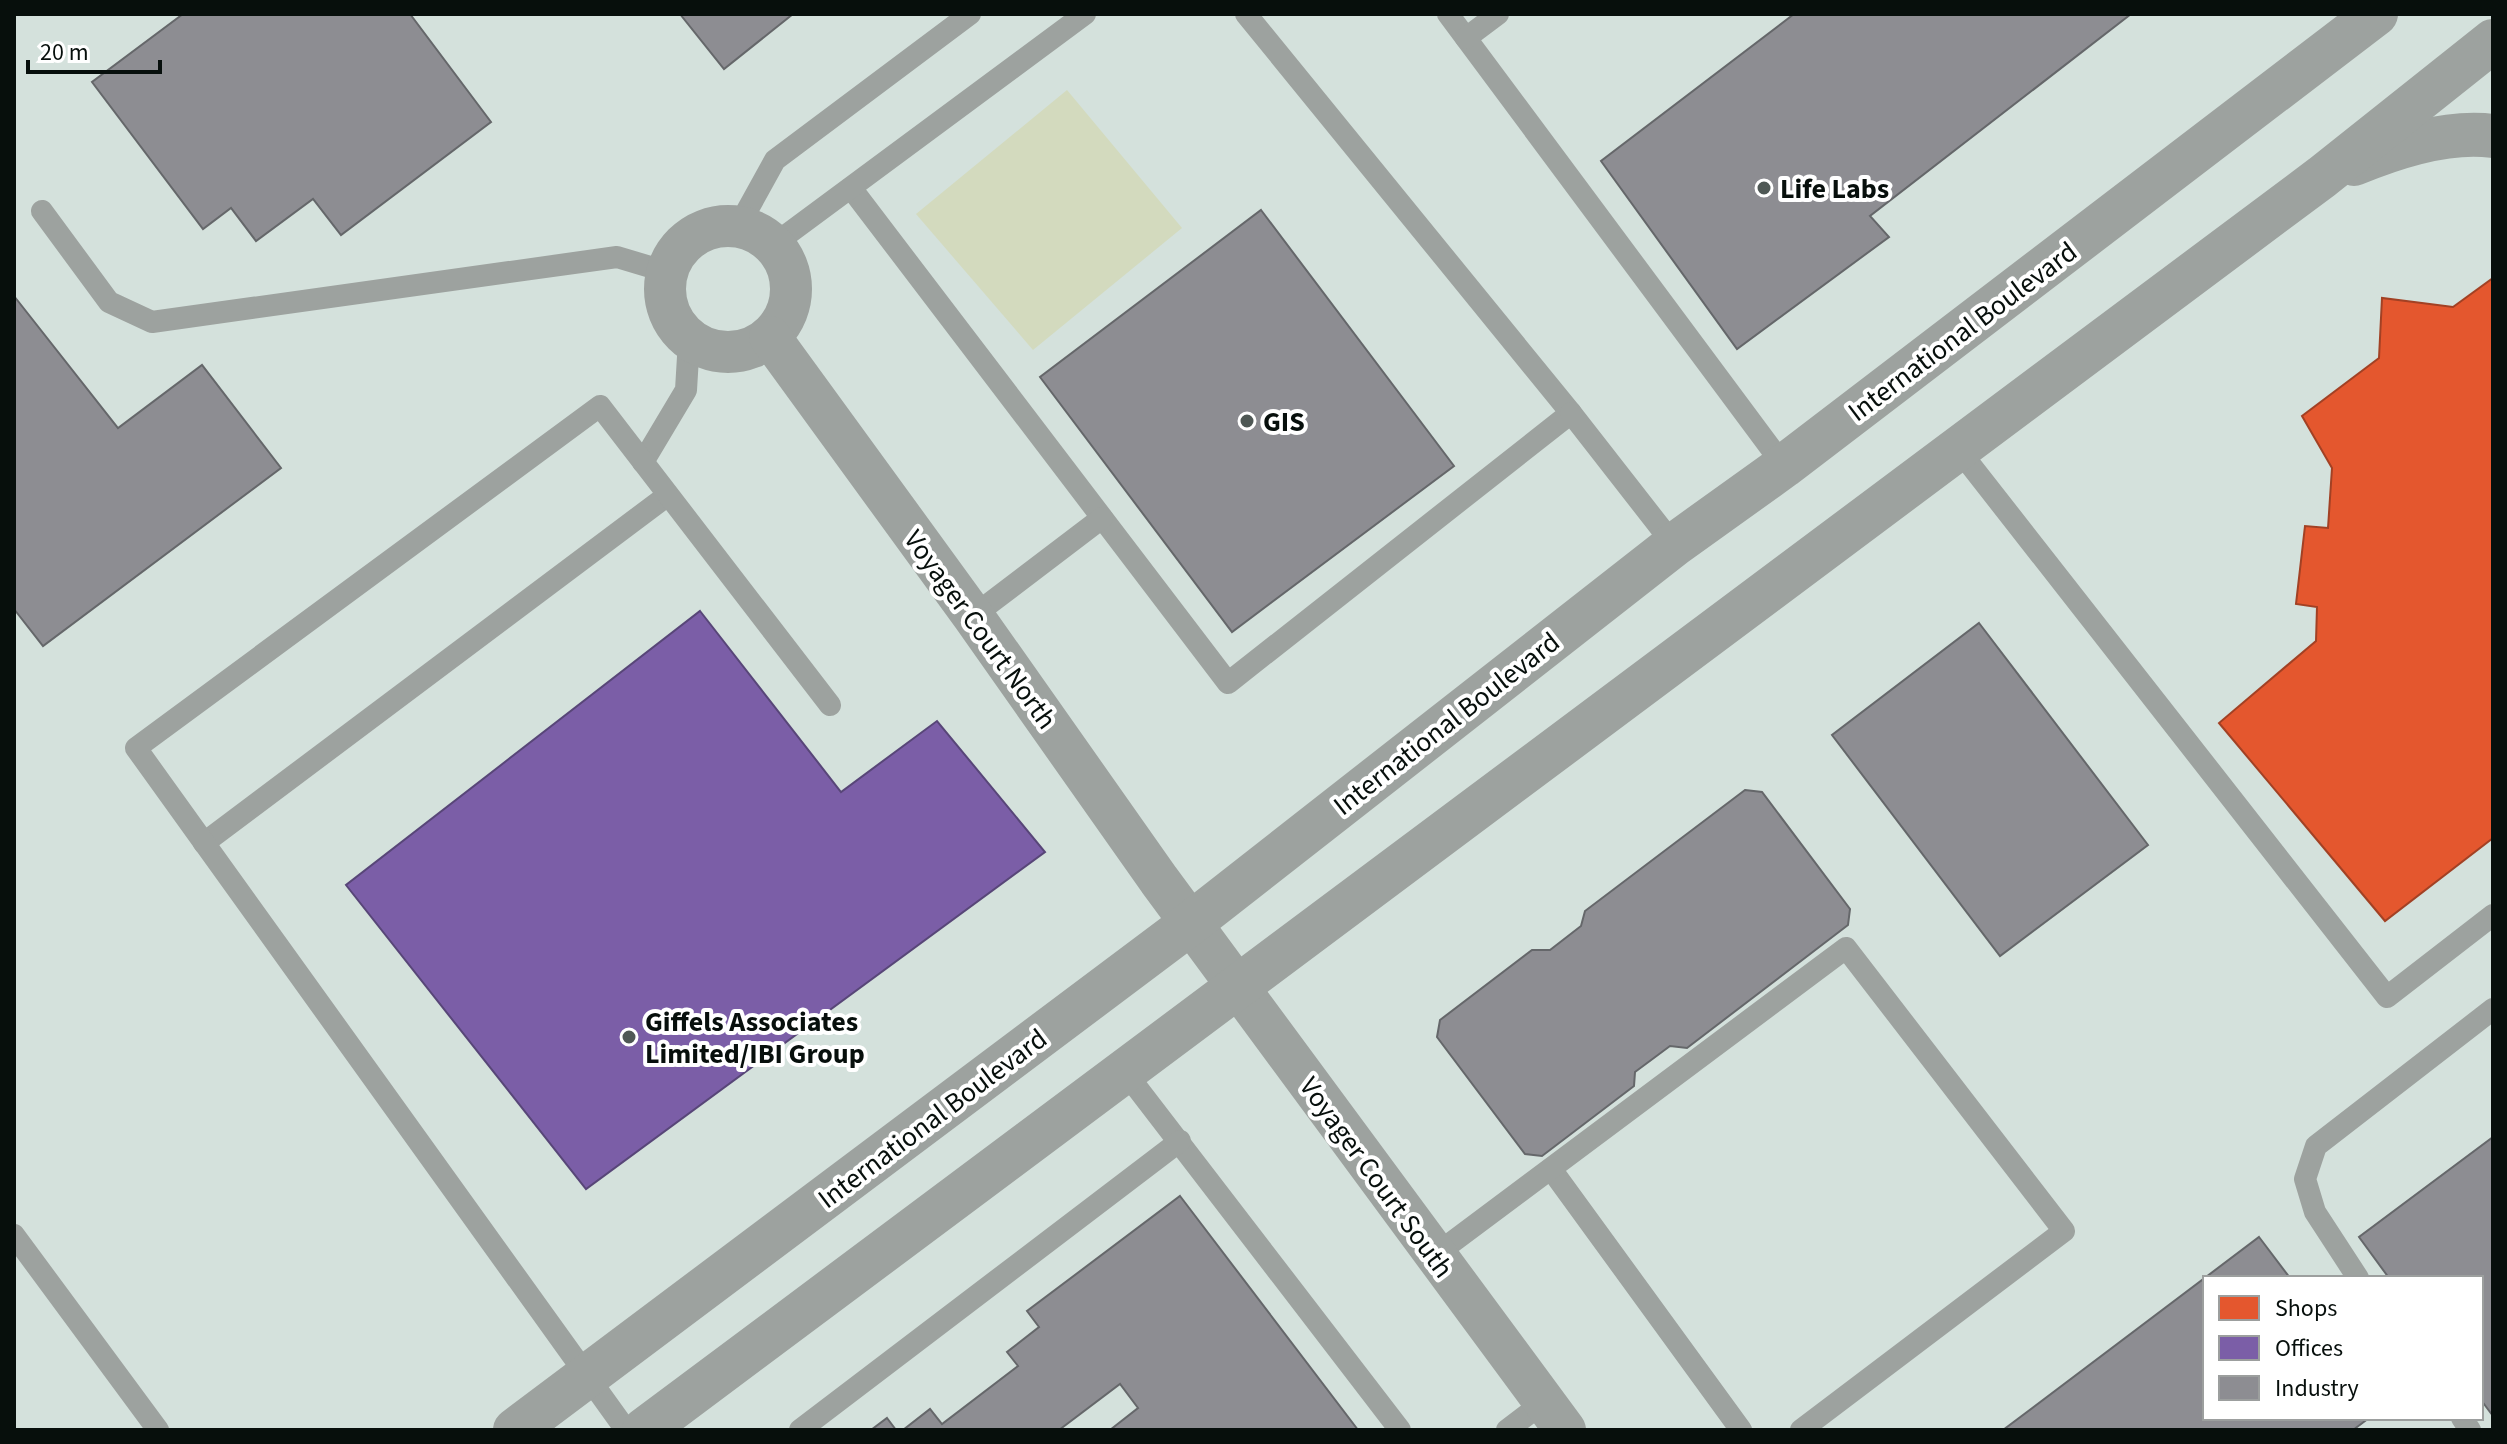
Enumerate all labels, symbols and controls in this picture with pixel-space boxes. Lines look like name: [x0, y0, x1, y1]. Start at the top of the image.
scale bar: [28, 24, 160, 74]
text: 20 m: [40, 35, 89, 70]
place label: Life Labs: [1780, 169, 1889, 209]
marker: Life Labs: [1755, 179, 1773, 197]
street label: International Boulevard: [1840, 232, 2086, 431]
place label: GIS: [1263, 402, 1305, 442]
marker: GIS: [1238, 412, 1256, 430]
street label: Voyager Court North: [894, 522, 1066, 737]
street label: International Boulevard: [1325, 623, 1568, 825]
place label: Giffels Associates Limited/IBI Group: [645, 1002, 865, 1074]
street label: International Boulevard: [810, 1019, 1056, 1218]
marker: Giffels Associates Limited/IBI Group: [620, 1028, 638, 1046]
street label: Voyager Court South: [1290, 1069, 1463, 1286]
legend: [2203, 1276, 2483, 1420]
text: Shops: [2275, 1291, 2337, 1326]
text: Offices: [2275, 1331, 2343, 1366]
text: Industry: [2275, 1371, 2359, 1406]

